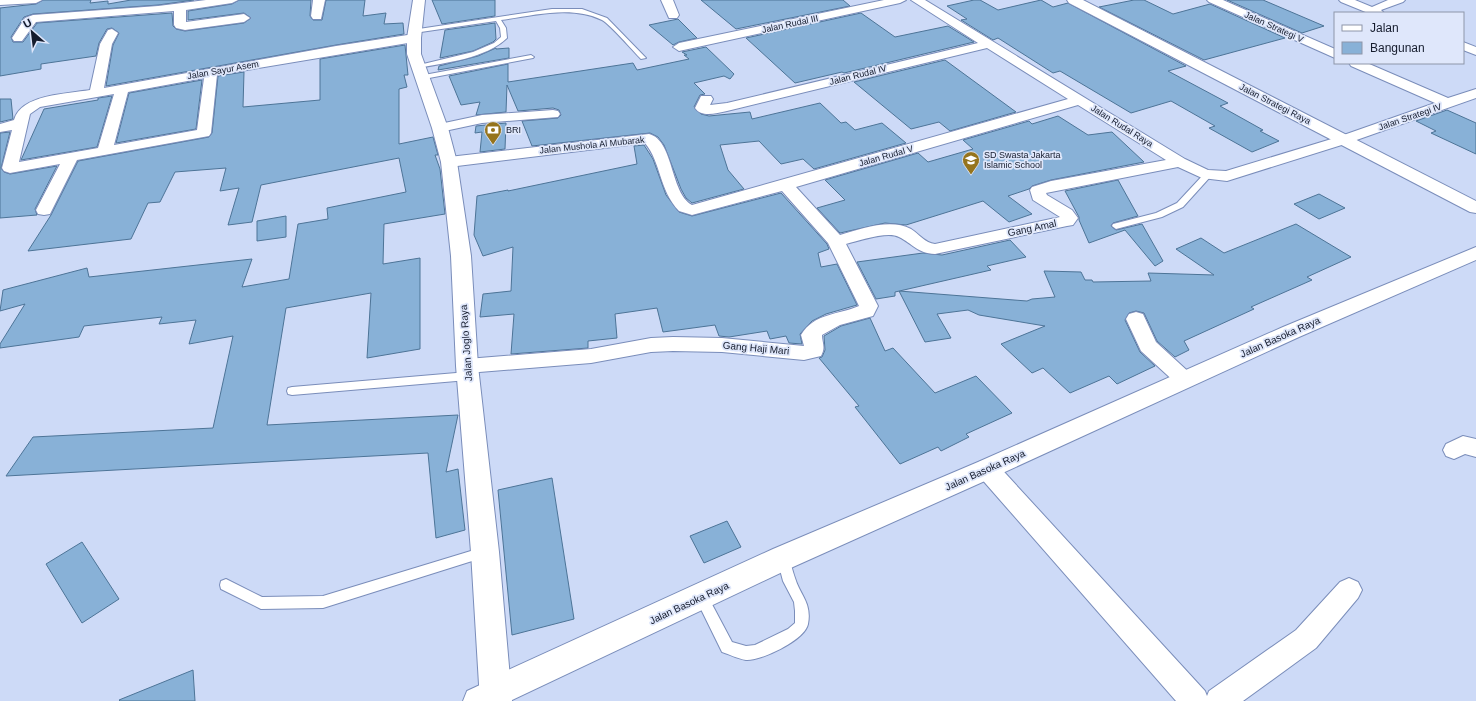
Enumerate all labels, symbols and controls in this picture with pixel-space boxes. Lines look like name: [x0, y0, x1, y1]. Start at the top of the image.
street label: Jalan Strategi V: [1243, 10, 1305, 44]
north arrow: [12, 12, 52, 52]
legend: [1334, 12, 1464, 64]
street label: Jalan Rudal III: [761, 13, 819, 35]
text: U: [21, 16, 34, 30]
text: Jalan: [1370, 21, 1399, 35]
text: Bangunan: [1370, 41, 1425, 55]
street label: Jalan Sayur Asem: [186, 59, 260, 81]
street label: Jalan Rudal IV: [828, 63, 888, 87]
street label: Jalan Strategi Raya: [1238, 82, 1312, 126]
street label: Jalan Strategi IV: [1377, 102, 1443, 132]
street label: Jalan Rudal Raya: [1089, 103, 1155, 149]
bank icon: BRI: [483, 120, 503, 145]
place label: BRI: [506, 125, 521, 135]
street label: Jalan Mushola Al Mubarak: [539, 134, 646, 155]
street label: Jalan Rudal V: [858, 143, 914, 169]
school or university icon: SD Swasta Jakarta Islamic School: [961, 150, 981, 175]
place label: SD Swasta Jakarta Islamic School: [984, 150, 1061, 170]
street label: Gang Amal: [1007, 217, 1057, 239]
street label: Jalan Joglo Raya: [458, 304, 474, 382]
street label: Jalan Basoka Raya: [1238, 314, 1322, 360]
street label: Gang Haji Mari: [722, 340, 790, 356]
street label: Jalan Basoka Raya: [943, 447, 1027, 493]
street label: Jalan Basoka Raya: [648, 580, 731, 626]

